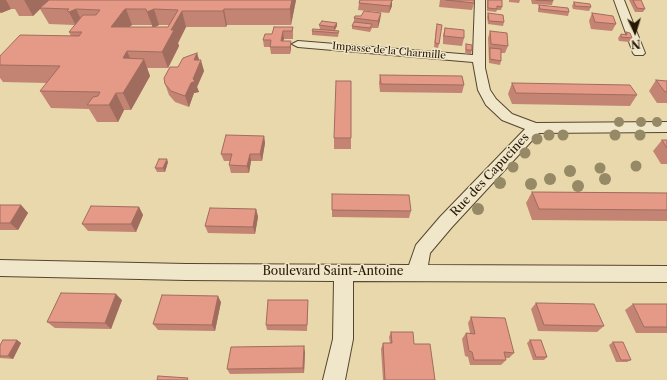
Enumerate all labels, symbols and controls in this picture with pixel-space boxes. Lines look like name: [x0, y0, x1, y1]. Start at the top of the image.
north arrow: [615, 12, 655, 52]
text: N: [631, 37, 641, 51]
street label: Impasse de la Charmille: [332, 40, 446, 62]
street label: Rue des Capucines: [448, 130, 532, 220]
street label: Boulevard Saint-Antoine: [262, 265, 404, 279]

